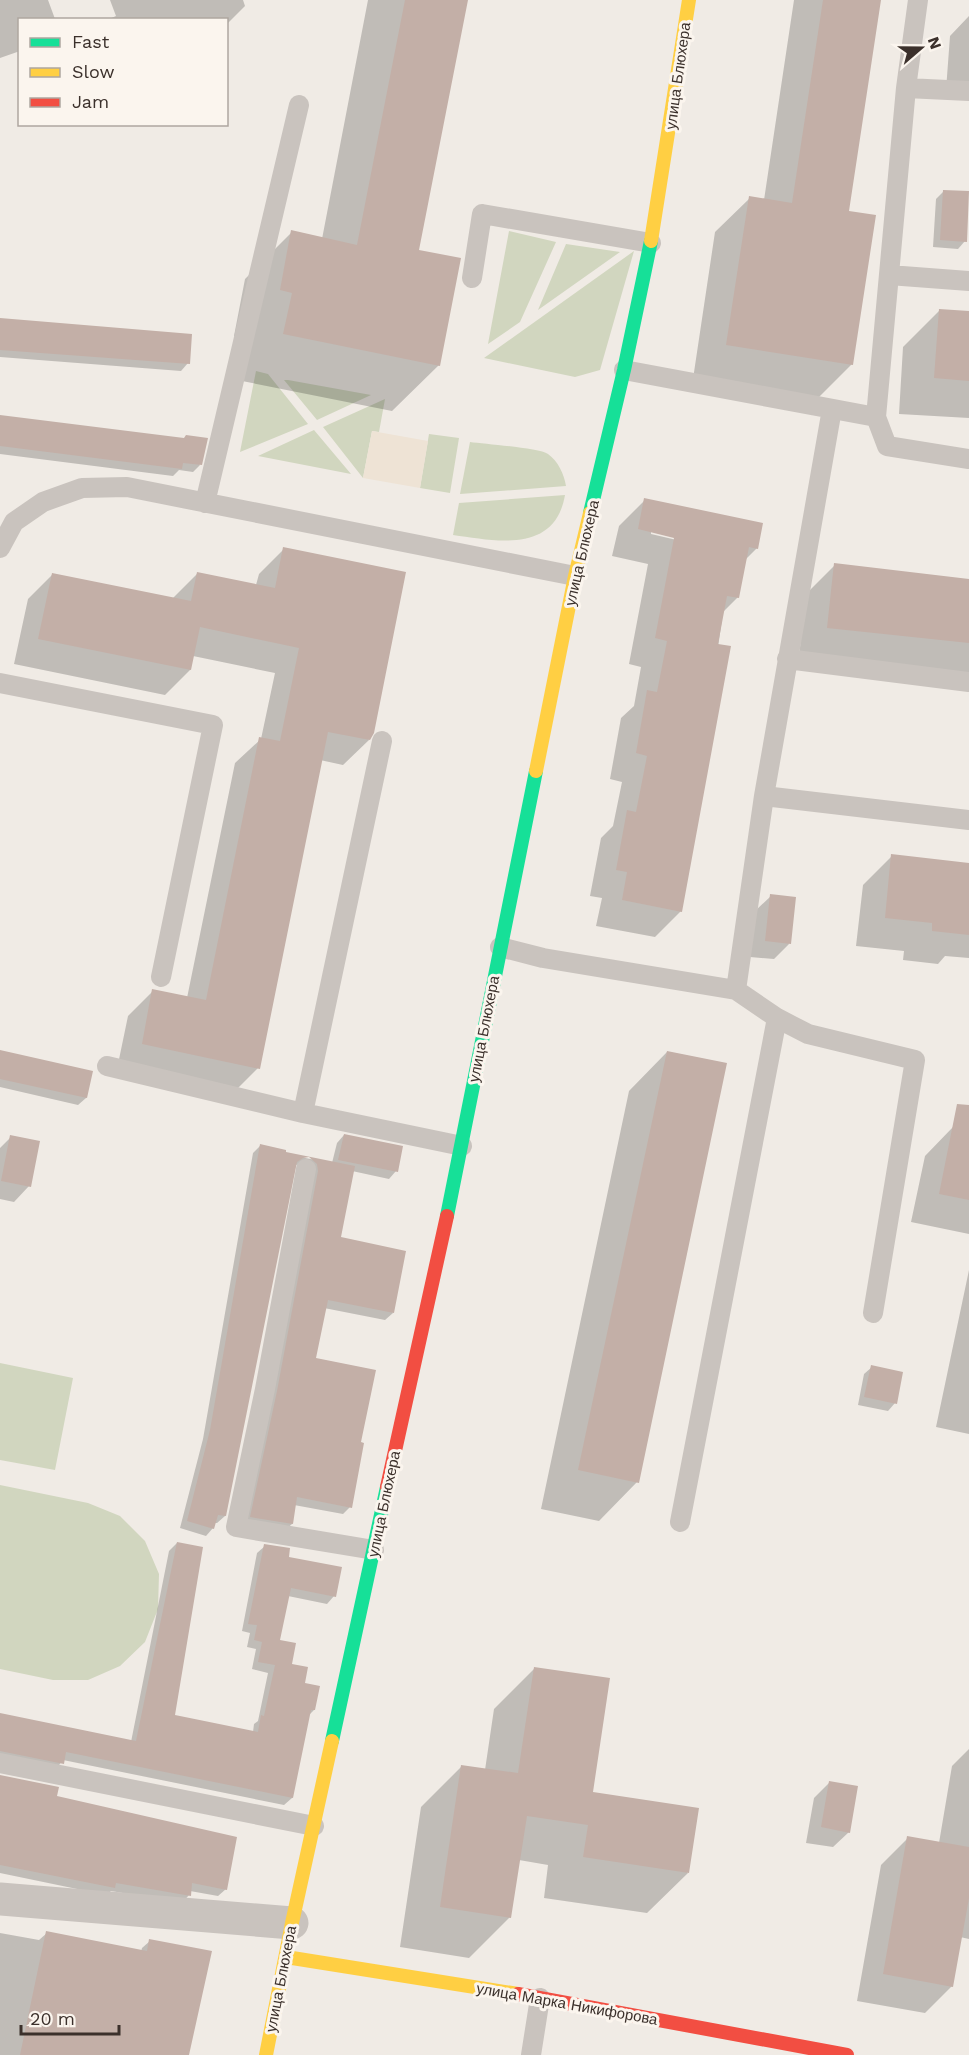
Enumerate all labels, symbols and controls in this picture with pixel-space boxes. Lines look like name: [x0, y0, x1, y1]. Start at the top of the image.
legend: [18, 18, 228, 126]
north arrow: [891, 18, 951, 78]
street label: улица Блюхера: [662, 21, 695, 131]
text: Fast: [72, 31, 110, 52]
text: N: [924, 34, 946, 52]
text: Slow: [72, 61, 115, 82]
text: Jam: [72, 91, 109, 112]
street label: улица Блюхера: [561, 498, 603, 608]
street label: улица Блюхера: [465, 974, 503, 1084]
street label: улица Блюхера: [364, 1449, 404, 1559]
street label: улица Блюхера: [262, 1924, 300, 2034]
street label: улица Марка Никифорова: [475, 1979, 660, 2029]
scale bar: [21, 1998, 118, 2036]
text: 20 m: [30, 2008, 75, 2029]

